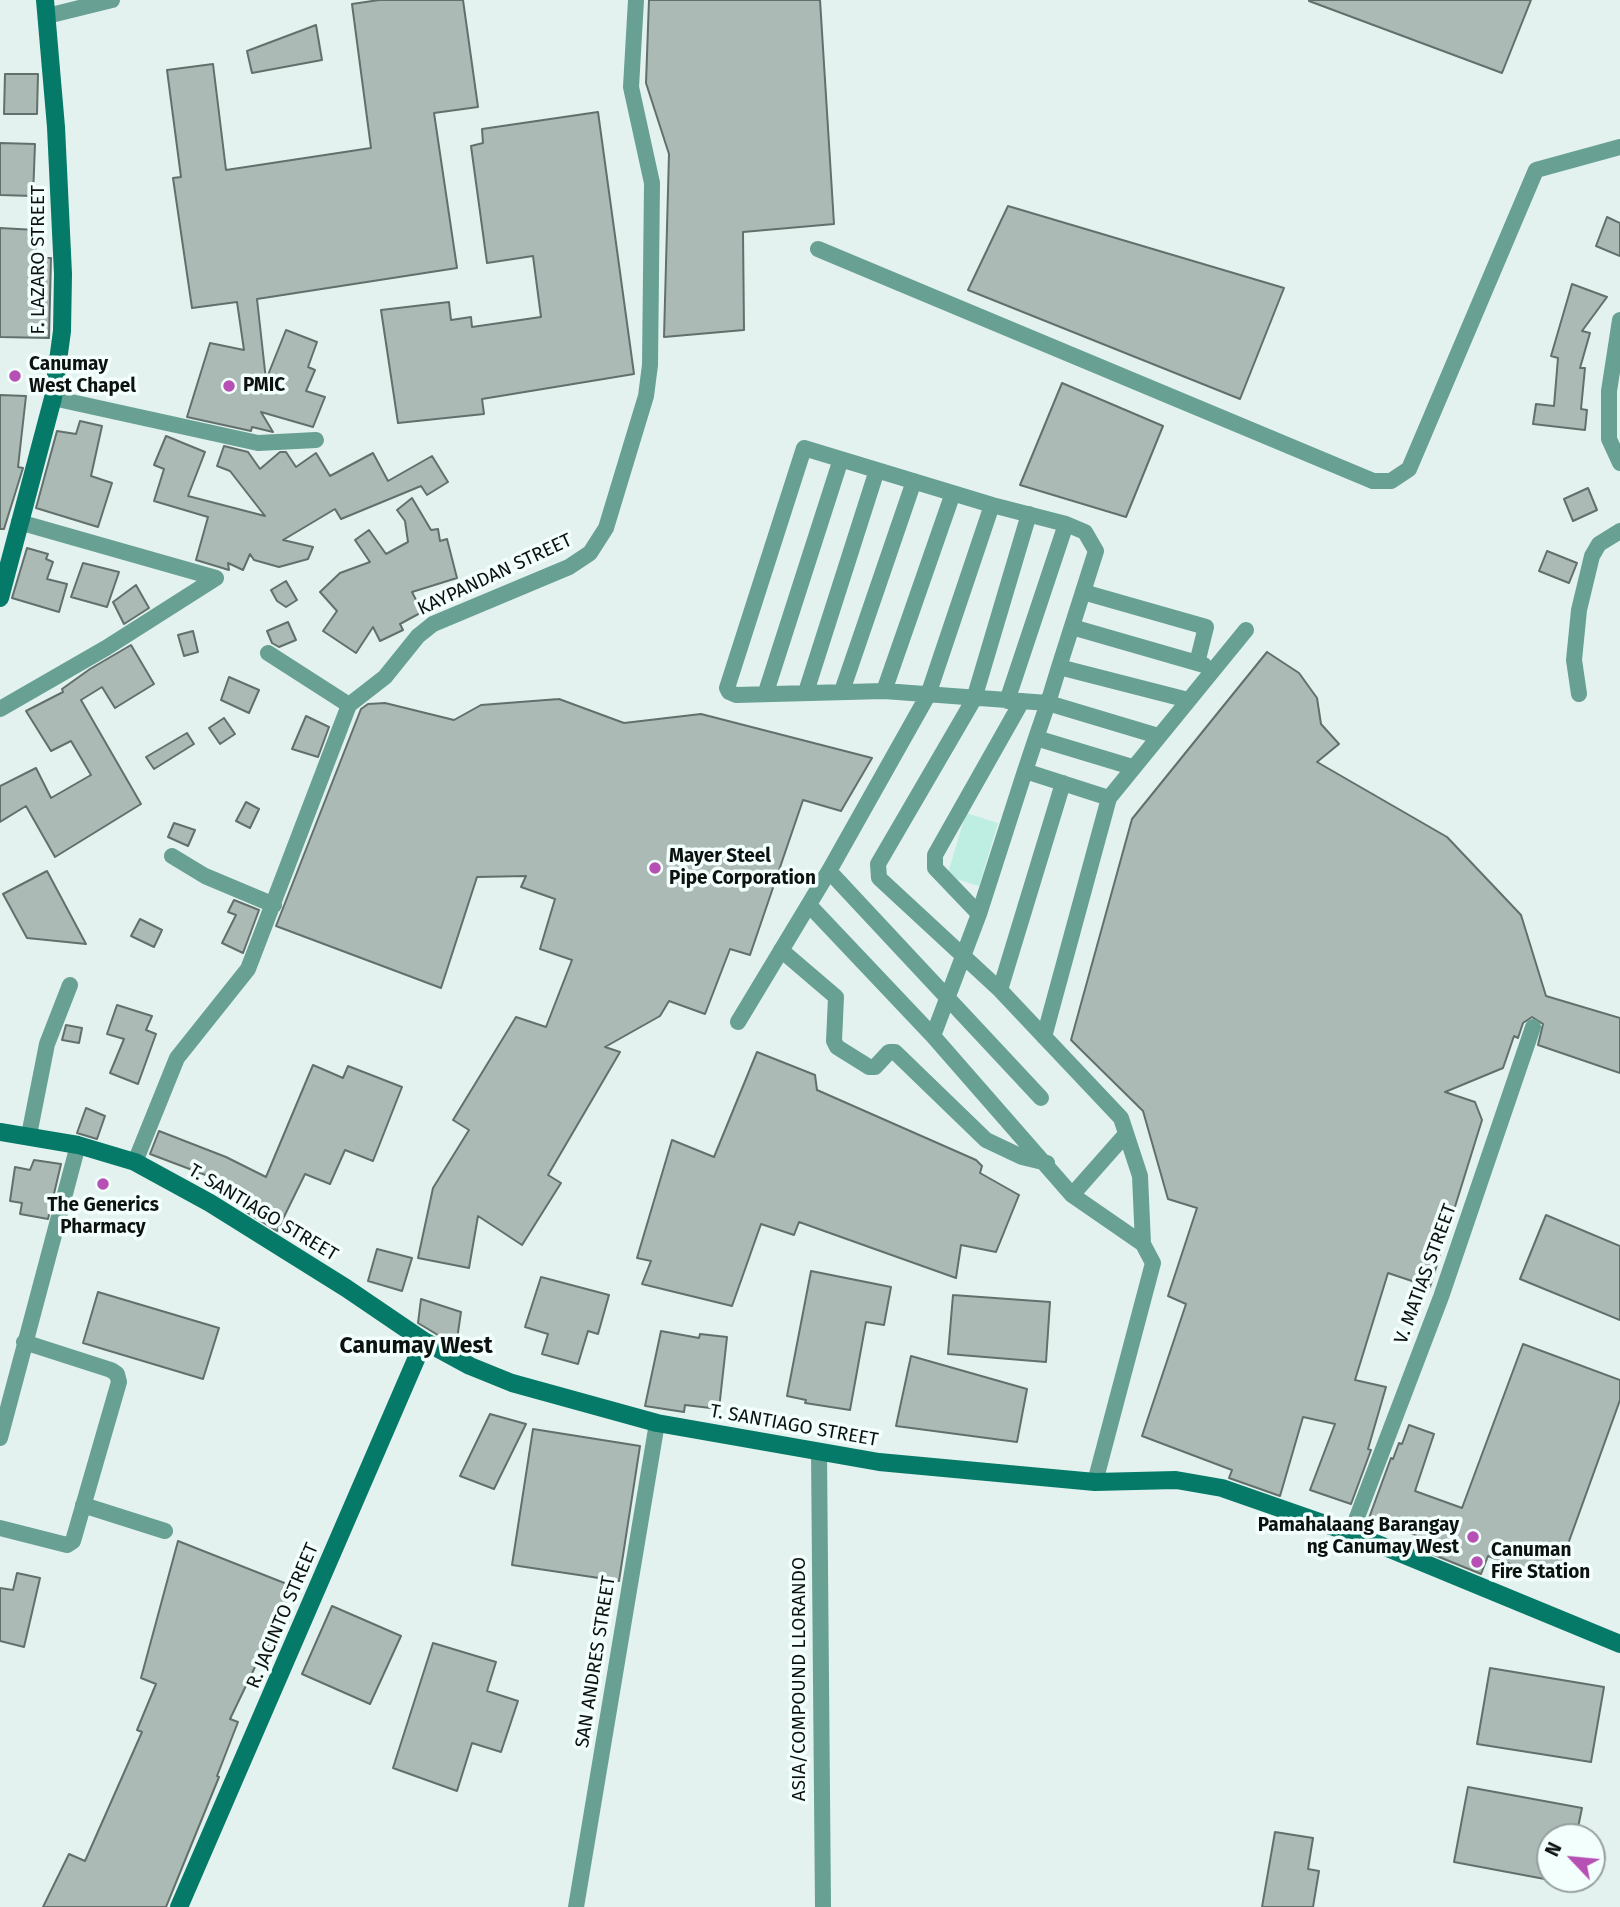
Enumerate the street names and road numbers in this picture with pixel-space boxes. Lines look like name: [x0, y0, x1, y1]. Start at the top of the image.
street label: F. LAZARO STREET: [28, 185, 50, 335]
street label: KAYPANDAN STREET: [414, 529, 576, 621]
street label: T. SANTIAGO STREET: [184, 1159, 342, 1267]
street label: V. MATIAS STREET: [1390, 1201, 1462, 1347]
street label: T. SANTIAGO STREET: [708, 1400, 880, 1452]
street label: R. JACINTO STREET: [242, 1540, 324, 1692]
street label: ASIA/COMPOUND LLORANDO: [789, 1557, 811, 1801]
street label: SAN ANDRES STREET: [571, 1575, 621, 1749]

